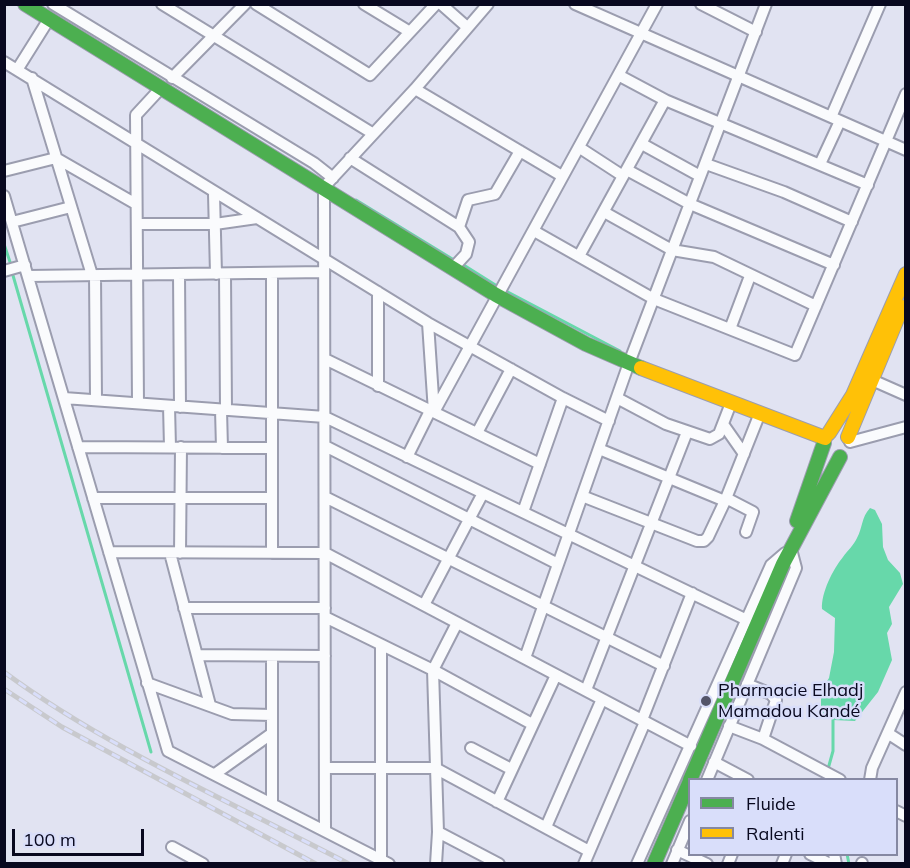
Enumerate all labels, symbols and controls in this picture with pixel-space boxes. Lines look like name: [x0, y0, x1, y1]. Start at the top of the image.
place label: Pharmacie Elhadj Mamadou Kandé: [718, 680, 863, 722]
marker: Pharmacie Elhadj Mamadou Kandé: [699, 694, 713, 708]
legend: [688, 778, 898, 856]
text: Fluide: [746, 792, 796, 815]
scale bar: [15, 817, 147, 855]
text: Ralenti: [746, 822, 804, 845]
text: 100 m: [23, 828, 76, 851]

